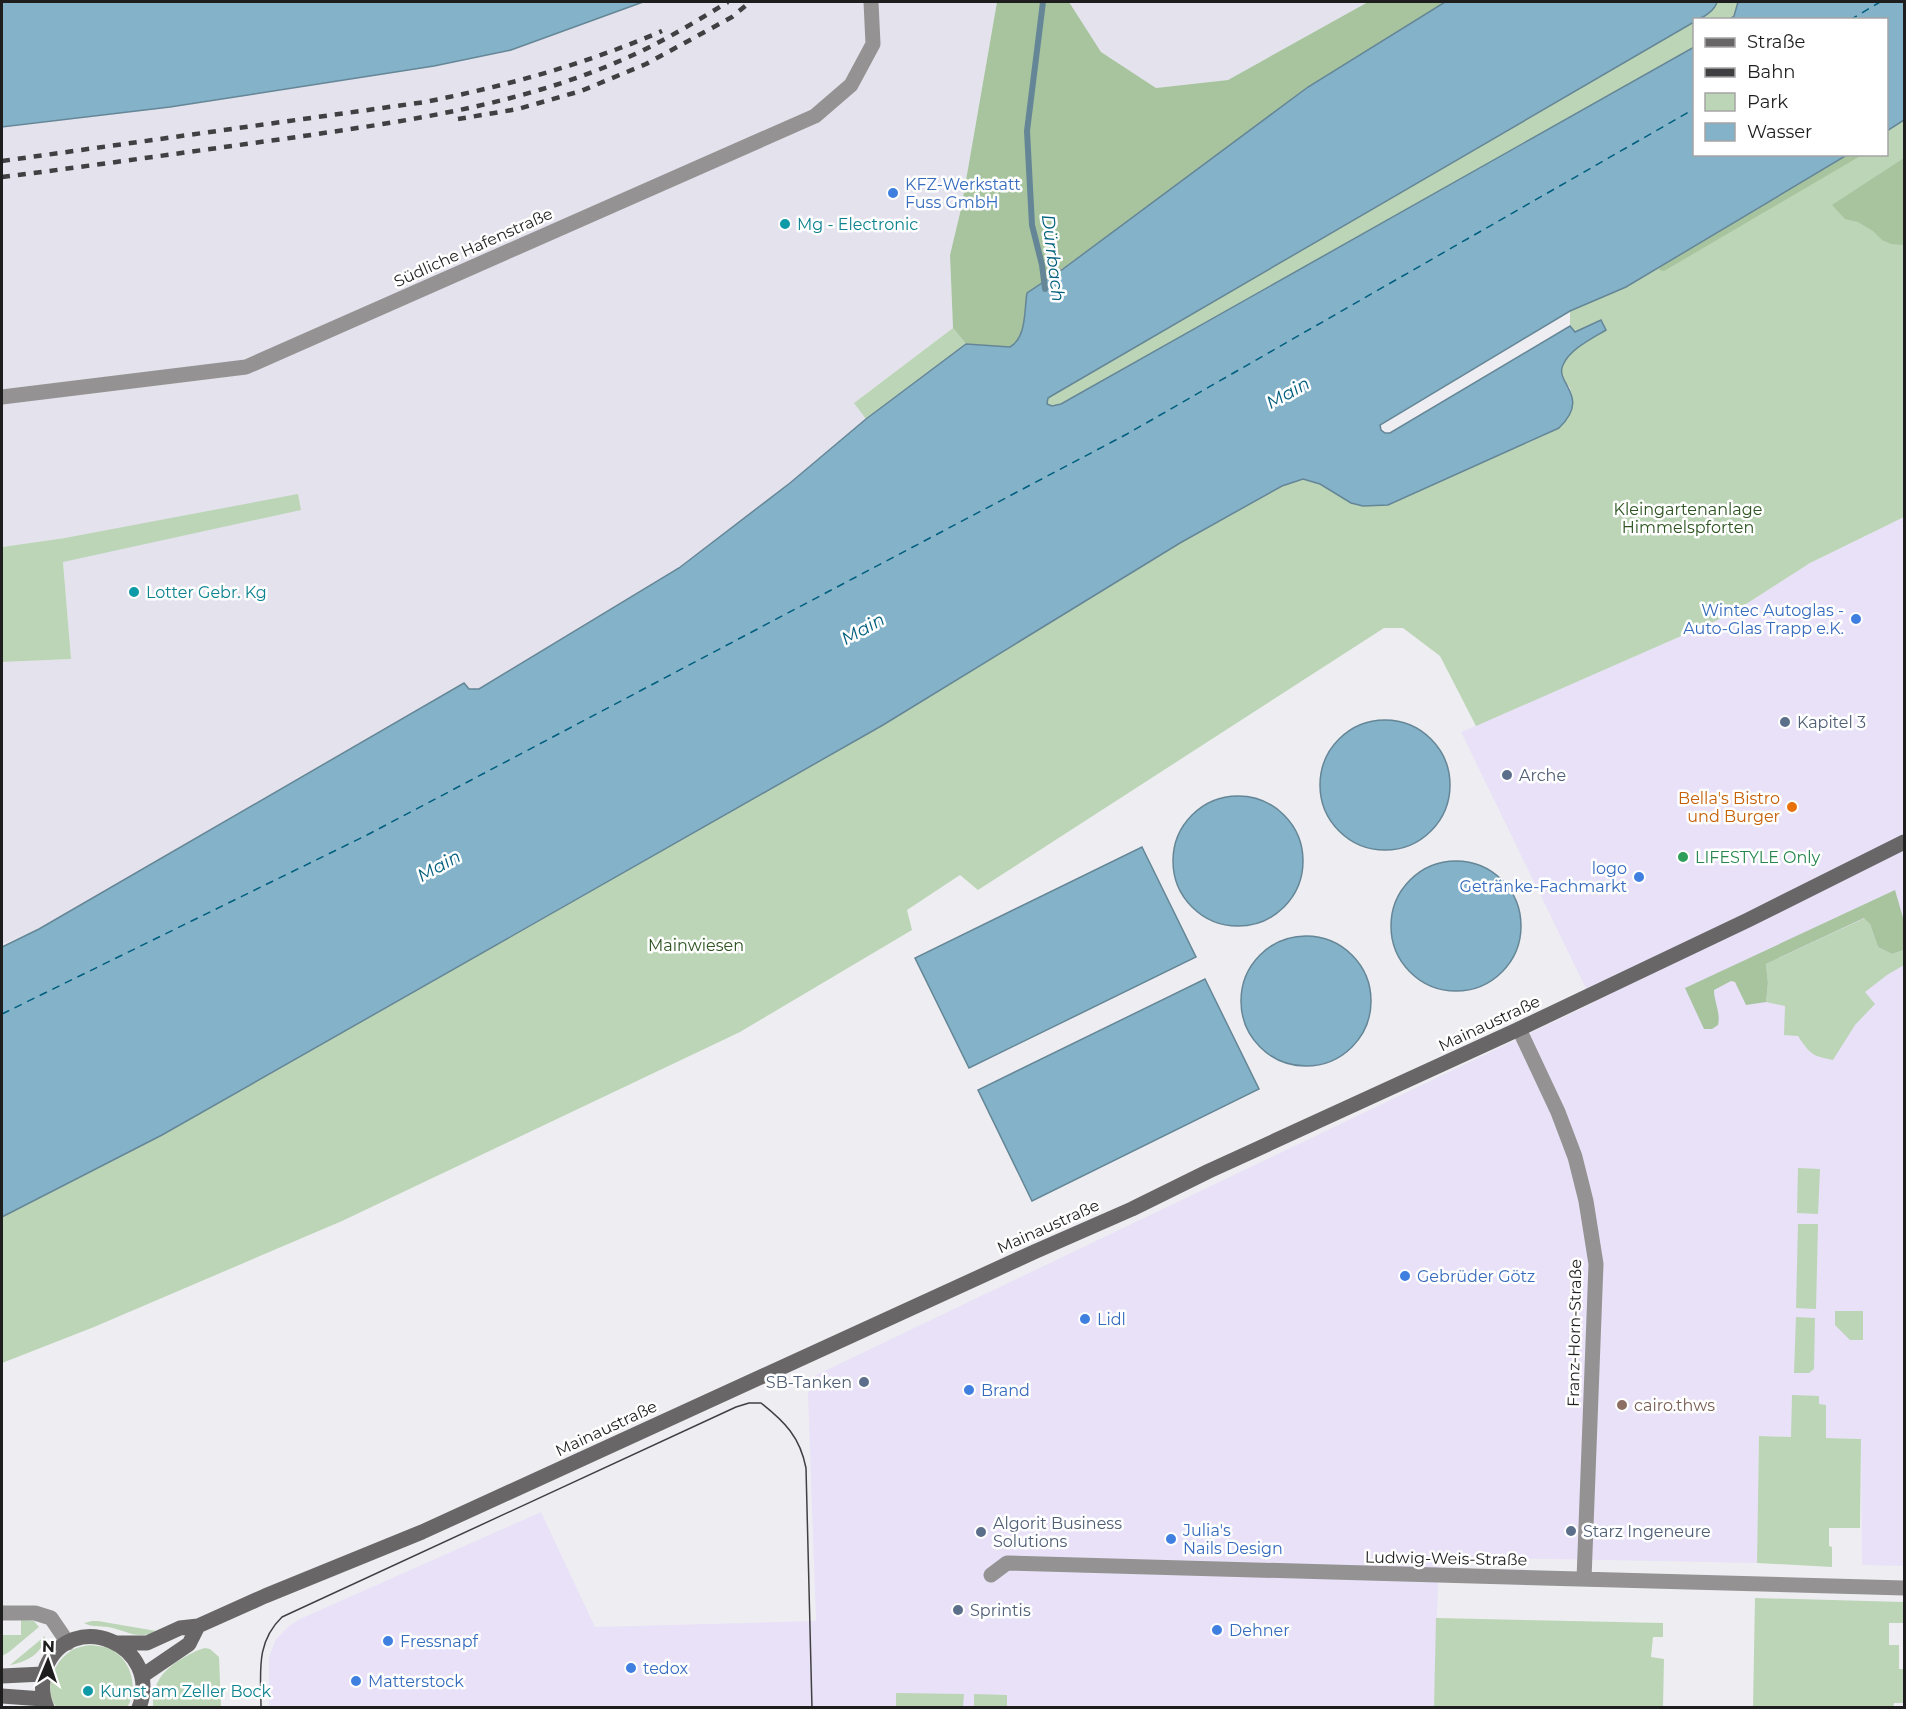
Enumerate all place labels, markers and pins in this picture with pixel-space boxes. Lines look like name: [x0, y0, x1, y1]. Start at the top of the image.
place label: KFZ-Werkstatt Fuss GmbH: [905, 175, 1021, 212]
marker: KFZ-Werkstatt Fuss GmbH: [886, 186, 900, 200]
place label: Mg - Electronic: [797, 215, 918, 234]
marker: Mg - Electronic: [778, 217, 792, 231]
place label: Lotter Gebr. Kg: [146, 583, 267, 602]
marker: Lotter Gebr. Kg: [127, 585, 141, 599]
place label: Wintec Autoglas - Auto-Glas Trapp e.K.: [1683, 601, 1844, 638]
marker: Wintec Autoglas - Auto-Glas Trapp e.K.: [1849, 612, 1863, 626]
place label: Kapitel 3: [1797, 713, 1866, 732]
marker: Kapitel 3: [1778, 715, 1792, 729]
place label: Arche: [1519, 766, 1566, 785]
marker: Arche: [1500, 768, 1514, 782]
place label: Bella's Bistro und Burger: [1678, 789, 1780, 826]
marker: Bella's Bistro und Burger: [1785, 800, 1799, 814]
place label: LIFESTYLE Only: [1695, 848, 1821, 867]
marker: LIFESTYLE Only: [1676, 850, 1690, 864]
place label: logo Getränke-Fachmarkt: [1460, 859, 1628, 896]
marker: logo Getränke-Fachmarkt: [1632, 870, 1646, 884]
place label: Gebrüder Götz: [1417, 1267, 1535, 1286]
marker: Gebrüder Götz: [1398, 1269, 1412, 1283]
place label: Lidl: [1097, 1310, 1126, 1329]
marker: Lidl: [1078, 1312, 1092, 1326]
place label: SB-Tanken: [766, 1373, 852, 1392]
marker: SB-Tanken: [857, 1375, 871, 1389]
place label: Brand: [981, 1381, 1030, 1400]
marker: Brand: [962, 1383, 976, 1397]
place label: cairo.thws: [1634, 1396, 1715, 1415]
marker: cairo.thws: [1615, 1398, 1629, 1412]
place label: Algorit Business Solutions: [993, 1514, 1122, 1551]
place label: Julia's Nails Design: [1182, 1521, 1283, 1558]
place label: Starz Ingeneure: [1583, 1522, 1711, 1541]
marker: Starz Ingeneure: [1564, 1524, 1578, 1538]
marker: Algorit Business Solutions: [974, 1525, 988, 1539]
marker: Julia's Nails Design: [1164, 1532, 1178, 1546]
place label: Sprintis: [970, 1601, 1031, 1620]
marker: Sprintis: [951, 1603, 965, 1617]
place label: Dehner: [1229, 1621, 1290, 1640]
marker: Dehner: [1210, 1623, 1224, 1637]
place label: Fressnapf: [400, 1632, 479, 1651]
marker: Fressnapf: [381, 1634, 395, 1648]
place label: tedox: [643, 1659, 688, 1678]
marker: tedox: [624, 1661, 638, 1675]
place label: Matterstock: [368, 1672, 464, 1691]
marker: Matterstock: [349, 1674, 363, 1688]
place label: Kunst am Zeller Bock: [100, 1682, 271, 1701]
marker: Kunst am Zeller Bock: [81, 1684, 95, 1698]

